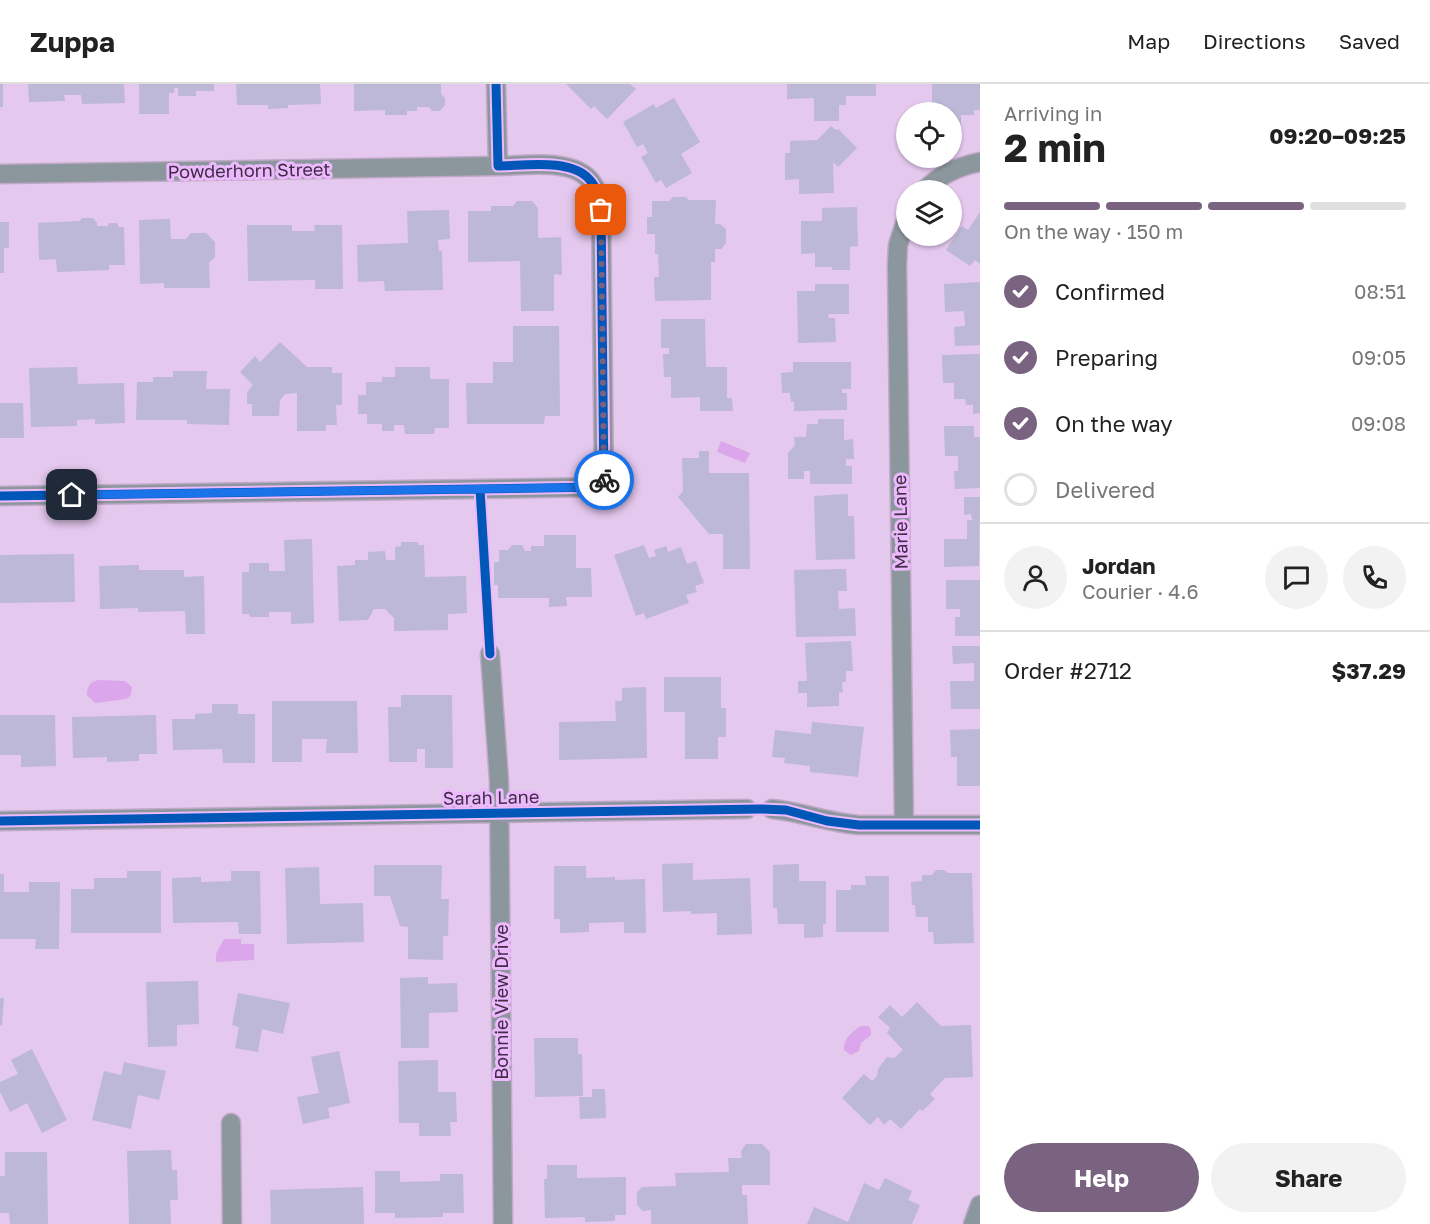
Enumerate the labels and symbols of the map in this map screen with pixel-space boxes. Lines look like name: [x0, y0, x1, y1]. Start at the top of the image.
street label: Powderhorn Street: [167, 158, 331, 182]
pin: [575, 184, 626, 235]
courier: [574, 450, 634, 510]
pin: [46, 469, 97, 520]
street label: Marie Lane: [888, 475, 912, 569]
street label: Sarah Lane: [443, 785, 539, 809]
street label: Bonnie View Drive: [490, 924, 512, 1080]

